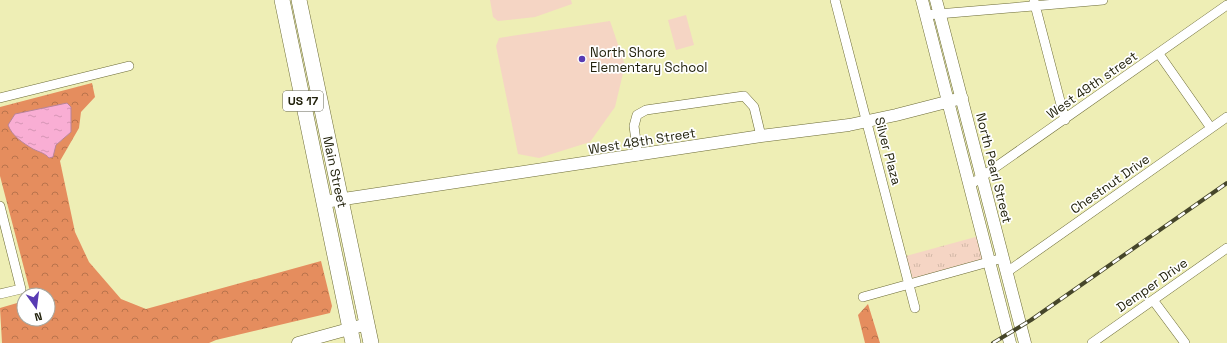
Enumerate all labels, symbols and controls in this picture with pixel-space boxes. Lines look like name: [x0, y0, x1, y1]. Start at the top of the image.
place label: North Shore Elementary School: [590, 44, 707, 76]
street label: West 49th street: [1043, 47, 1141, 123]
marker: North Shore Elementary School: [577, 54, 587, 64]
road number: US 17: [283, 91, 323, 111]
street label: North Pearl Street: [972, 111, 1016, 225]
street label: Silver Plaza: [871, 115, 905, 187]
street label: West 48th Street: [587, 124, 697, 158]
street label: Main Street: [319, 135, 351, 209]
street label: Chestnut Drive: [1067, 150, 1153, 218]
street label: Demper Drive: [1113, 254, 1191, 316]
north arrow: [16, 287, 56, 327]
text: N: [33, 309, 44, 324]

